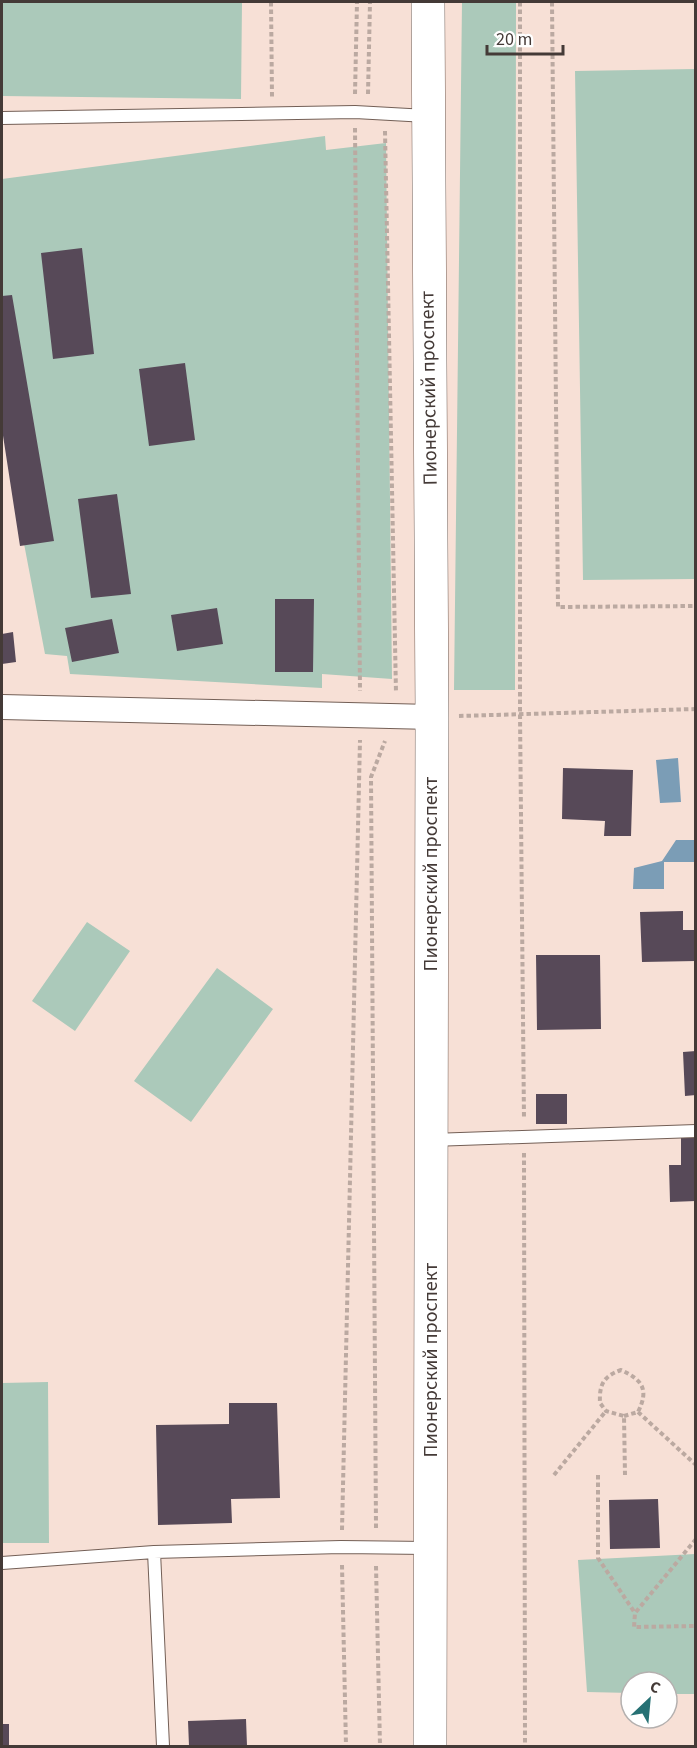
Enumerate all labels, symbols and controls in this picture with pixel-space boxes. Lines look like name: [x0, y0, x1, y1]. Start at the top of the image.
scale bar: [487, 18, 564, 56]
text: 20 m: [496, 27, 532, 52]
street label: Пионерский проспект: [413, 290, 445, 486]
street label: Пионерский проспект: [417, 777, 445, 971]
street label: Пионерский проспект: [417, 1263, 445, 1457]
north arrow: [619, 1670, 679, 1730]
text: С: [646, 1675, 664, 1699]

